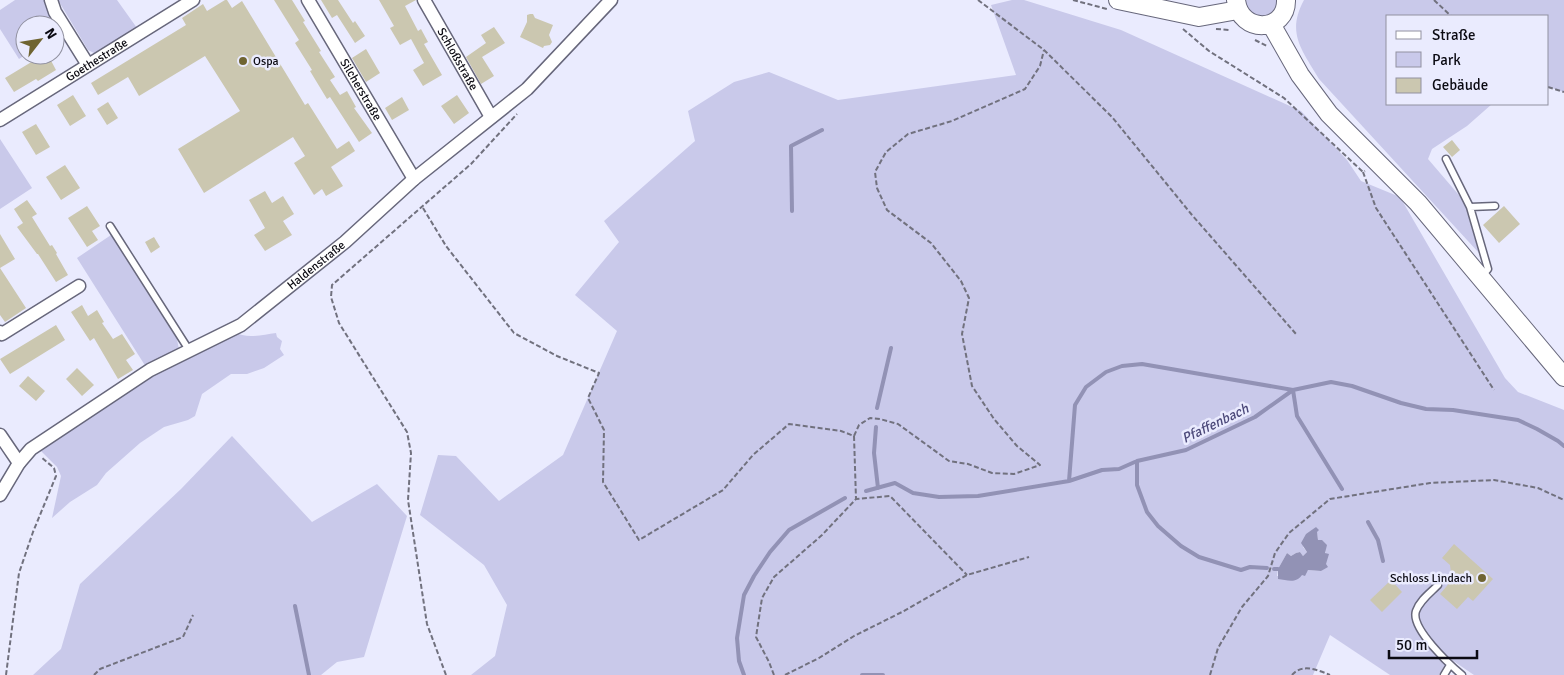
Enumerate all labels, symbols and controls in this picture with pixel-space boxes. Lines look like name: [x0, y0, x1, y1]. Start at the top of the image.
north arrow: [15, 15, 65, 65]
legend: [1386, 15, 1549, 105]
text: N: [41, 25, 61, 42]
street label: Schloßstraße: [434, 25, 481, 93]
text: Straße: [1432, 26, 1476, 44]
street label: Goethestraße: [63, 35, 131, 85]
text: Park: [1432, 51, 1461, 69]
place label: Ospa: [253, 54, 279, 69]
marker: Ospa: [237, 55, 249, 67]
street label: Silcherstraße: [336, 56, 385, 123]
text: Gebäude: [1432, 76, 1488, 94]
street label: Haldenstraße: [284, 238, 348, 293]
water label: Pfaffenbach: [1179, 400, 1252, 447]
place label: Schloss Lindach: [1390, 571, 1472, 586]
marker: Schloss Lindach: [1476, 572, 1488, 584]
scale bar: [1389, 628, 1476, 660]
text: 50 m: [1396, 636, 1427, 654]

